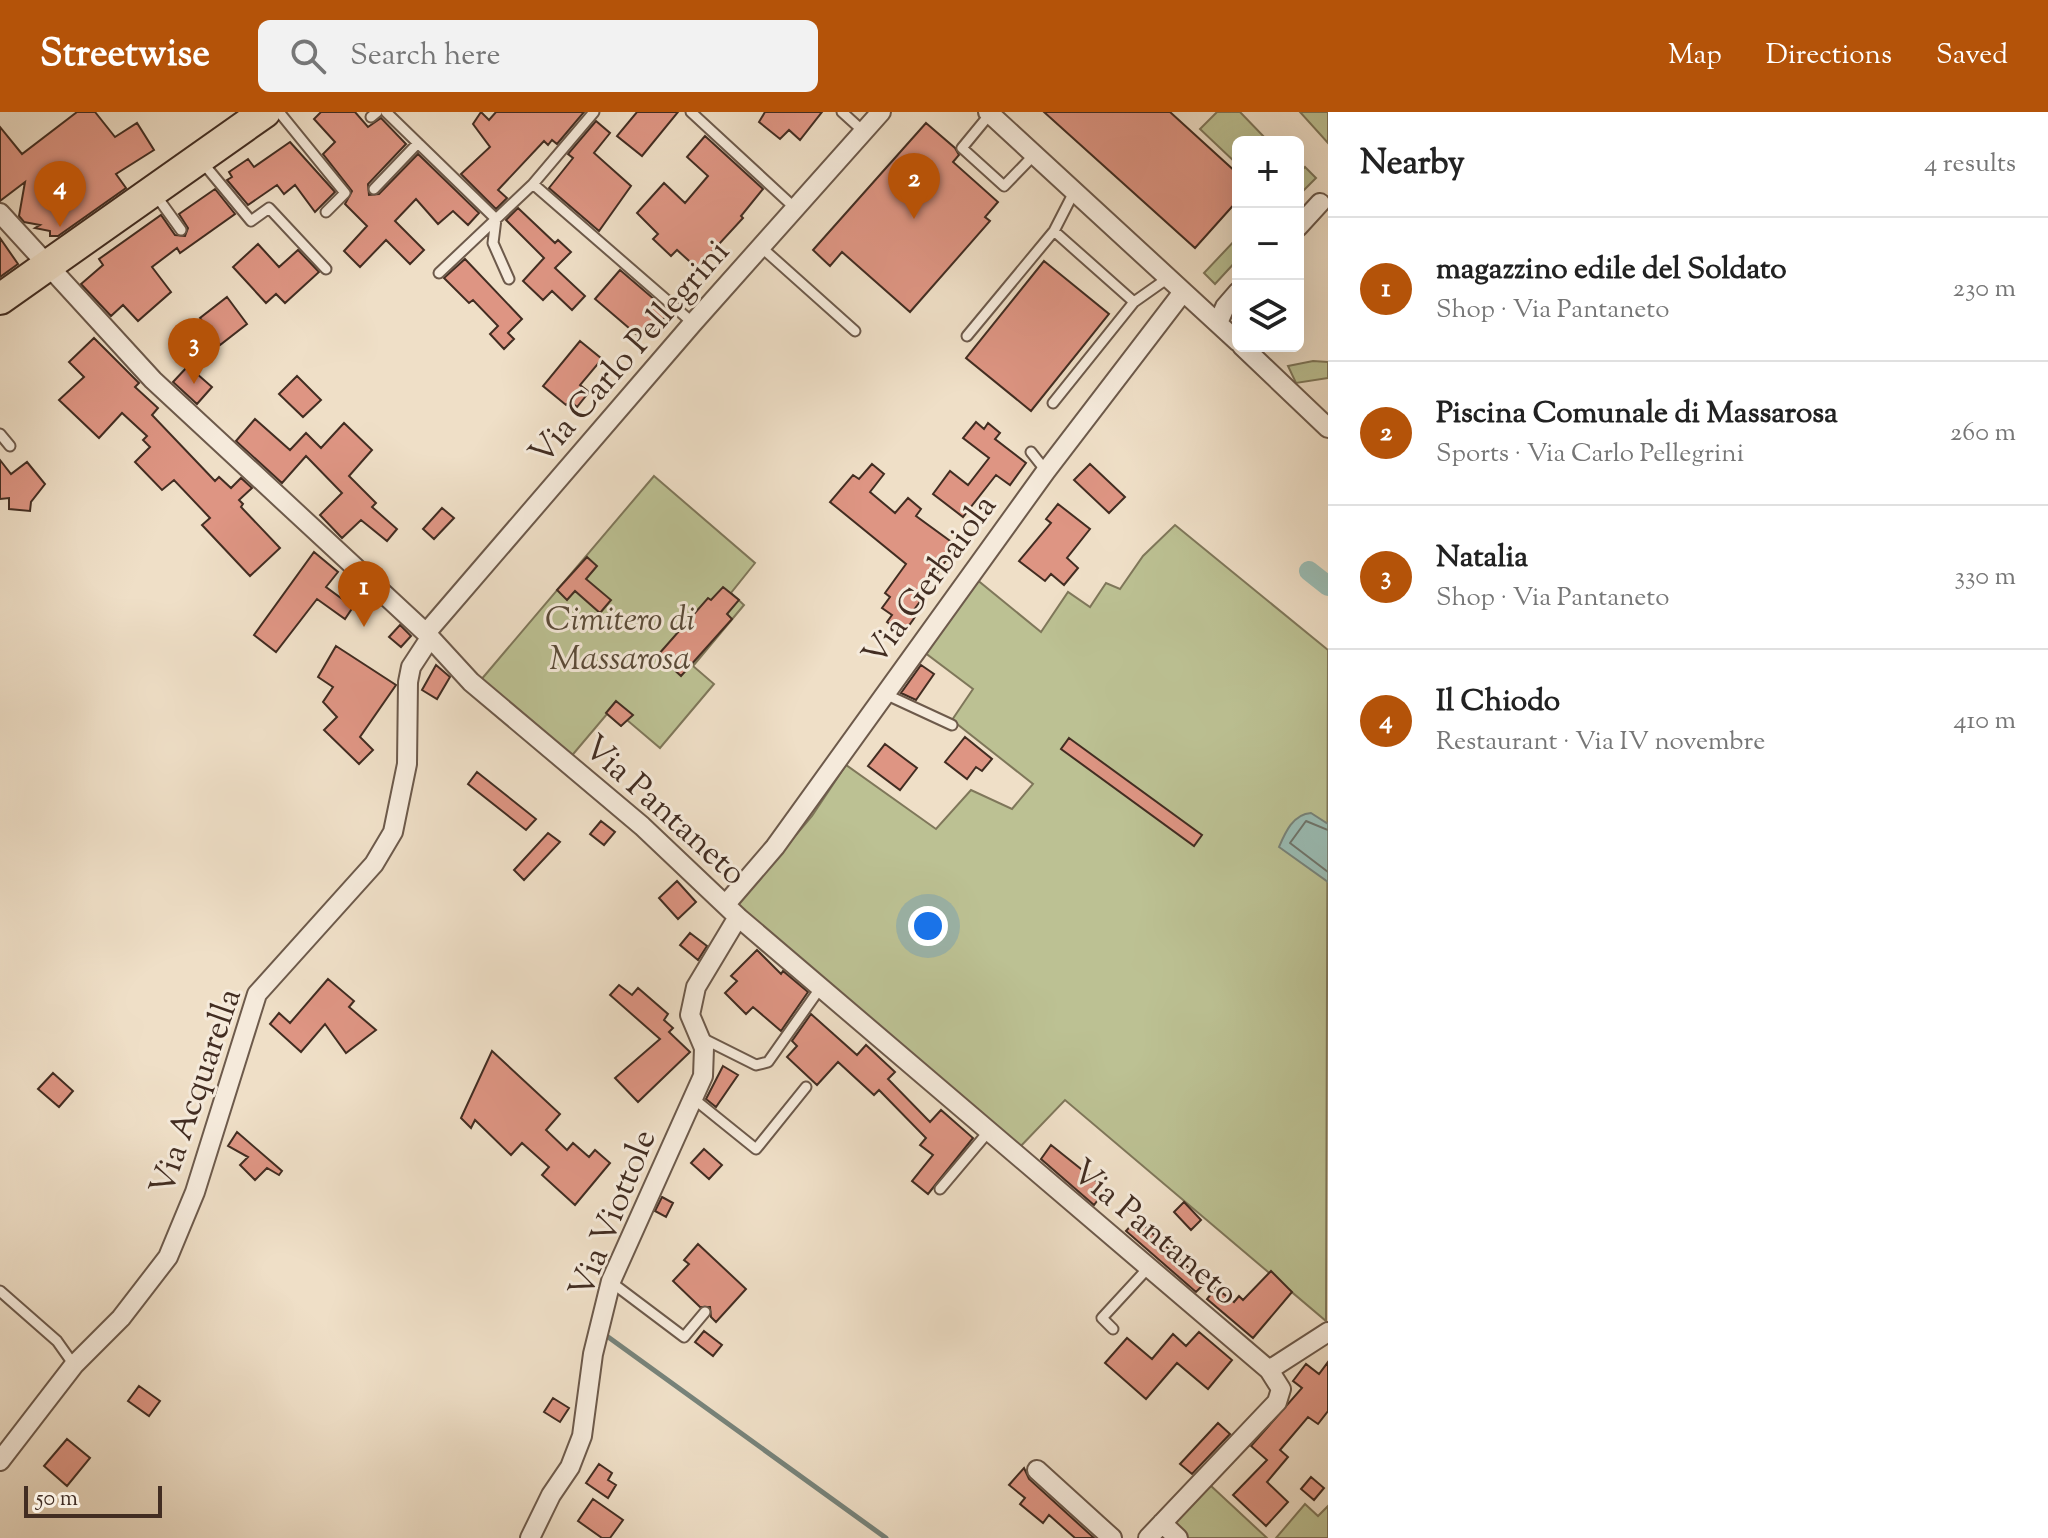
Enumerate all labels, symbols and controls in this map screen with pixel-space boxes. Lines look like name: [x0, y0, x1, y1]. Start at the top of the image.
search box: [258, 20, 818, 92]
text: Streetwise: [40, 29, 210, 83]
icon: search: [286, 34, 330, 78]
text: Search here: [350, 35, 500, 78]
text: Map: [1668, 36, 1722, 76]
text: Directions: [1766, 36, 1892, 76]
text: Saved: [1936, 36, 2008, 76]
map controls: [1232, 136, 1304, 352]
button: +: [1232, 136, 1304, 208]
text: Nearby: [1360, 140, 1465, 189]
text: 4 results: [1924, 146, 2016, 183]
pin: 2: [888, 153, 940, 219]
pin: 4: [34, 161, 86, 227]
button: −: [1232, 208, 1304, 280]
street label: Via Carlo Pellegrini: [519, 230, 742, 477]
text: magazzino edile del Soldato: [1436, 249, 1787, 292]
text: 1: [1382, 271, 1390, 308]
text: 230 m: [1953, 271, 2016, 308]
button: layers: [1232, 280, 1304, 352]
text: Shop · Via Pantaneto: [1436, 292, 1669, 329]
pin: 3: [168, 318, 220, 384]
text: Piscina Comunale di Massarosa: [1436, 393, 1838, 436]
text: 2: [1380, 415, 1392, 452]
text: 260 m: [1950, 415, 2016, 452]
text: Sports · Via Carlo Pellegrini: [1436, 436, 1744, 473]
street label: Via Gerbaiola: [852, 485, 1010, 677]
text: Natalia: [1436, 537, 1528, 580]
text: 3: [1381, 559, 1391, 596]
text: 330 m: [1954, 559, 2016, 596]
pin: 1: [338, 561, 390, 627]
text: Shop · Via Pantaneto: [1436, 580, 1669, 617]
park label: Cimitero di Massarosa: [545, 597, 695, 685]
text: Il Chiodo: [1436, 681, 1560, 724]
text: 4: [1379, 703, 1393, 740]
text: 410 m: [1954, 703, 2016, 740]
text: Restaurant · Via IV novembre: [1436, 724, 1765, 761]
street label: Via Pantaneto: [571, 725, 756, 898]
your location: [908, 906, 948, 946]
street label: Via Acquarella: [139, 982, 256, 1202]
street label: Via Viottole: [558, 1123, 670, 1306]
street label: Via Pantaneto: [1059, 1149, 1248, 1318]
scale bar: [24, 1482, 162, 1518]
text: 50 m: [36, 1484, 78, 1516]

